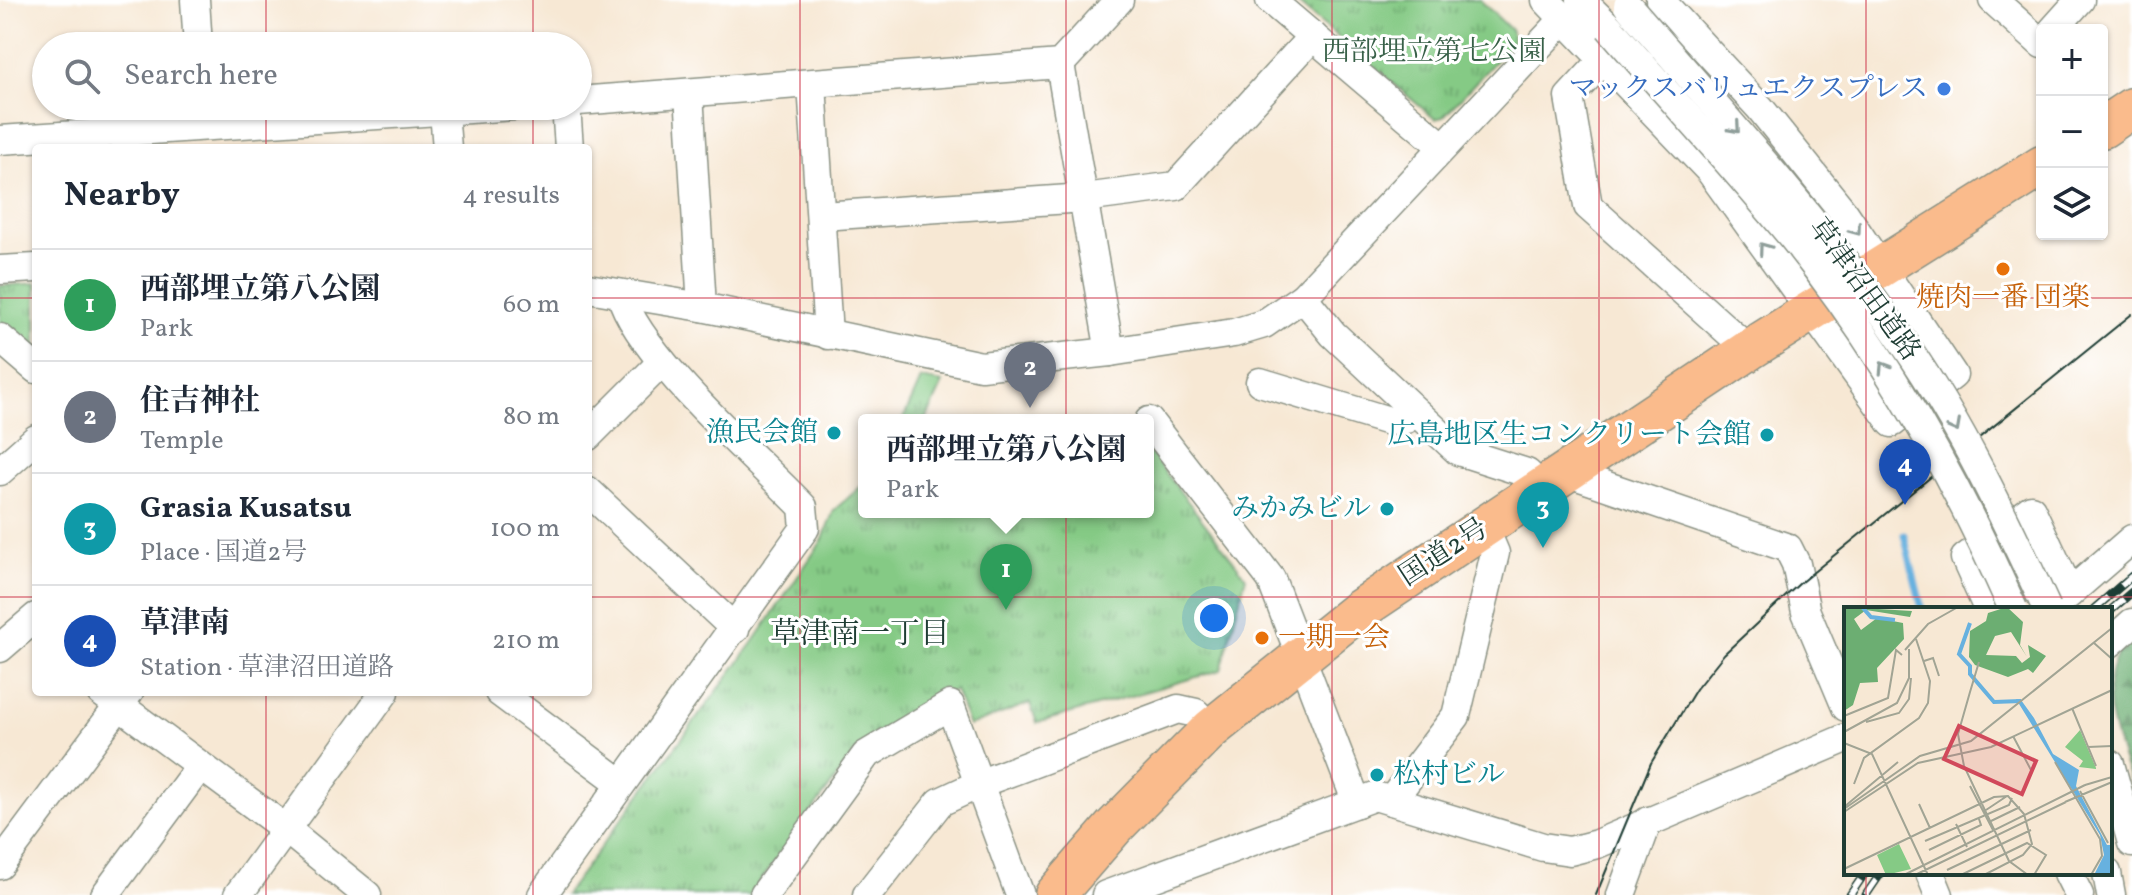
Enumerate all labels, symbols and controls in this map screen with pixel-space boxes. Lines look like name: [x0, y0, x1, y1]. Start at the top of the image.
map controls: [2036, 24, 2108, 240]
button: +: [2036, 24, 2108, 96]
search box: [32, 32, 592, 120]
park label: 西部埋立第七公園: [1322, 33, 1546, 72]
icon: search: [60, 54, 104, 98]
text: Search here: [124, 55, 278, 97]
place label: マックスバリュエクスプレス: [1568, 70, 1928, 109]
marker: マックスバリュエクスプレス: [1935, 80, 1953, 98]
button: −: [2036, 96, 2108, 168]
one-way arrow: [1725, 119, 1740, 134]
button: layers: [2036, 168, 2108, 240]
text: Nearby: [64, 173, 180, 220]
text: 4 results: [462, 178, 560, 214]
street label: 草津沼田道路: [1799, 211, 1929, 369]
one-way arrow: [1846, 221, 1861, 236]
one-way arrow: [1759, 242, 1774, 256]
marker: 焼肉一番 団楽: [1994, 260, 2012, 278]
text: 西部埋立第八公園: [140, 269, 380, 311]
place label: 焼肉一番 団楽: [1916, 279, 2090, 318]
text: 1: [85, 287, 95, 323]
text: 60 m: [503, 287, 560, 323]
text: Park: [140, 311, 193, 347]
pin: 2: [1004, 342, 1056, 408]
one-way arrow: [1879, 362, 1894, 376]
text: 住吉神社: [140, 381, 260, 423]
text: 2: [83, 399, 97, 435]
text: 80 m: [503, 399, 560, 435]
place label: 漁民会館: [706, 414, 818, 453]
popup: [858, 414, 1154, 518]
place label: 広島地区生コンクリート会館: [1388, 416, 1751, 455]
one-way arrow: [1945, 419, 1960, 434]
text: Temple: [140, 423, 223, 459]
marker: 漁民会館: [825, 424, 843, 442]
marker: 広島地区生コンクリート会館: [1758, 426, 1776, 444]
text: 西部埋立第八公園: [886, 430, 1126, 472]
pin: 4: [1879, 439, 1931, 505]
text: Park: [886, 472, 939, 508]
pin: 3: [1517, 482, 1569, 548]
text: Grasia Kusatsu: [140, 488, 352, 530]
place label: みかみビル: [1231, 490, 1371, 529]
marker: みかみビル: [1378, 500, 1396, 518]
street label: 国道2号: [1392, 510, 1496, 596]
text: 3: [83, 511, 97, 547]
text: 100 m: [490, 511, 560, 547]
text: Place · 国道2号: [140, 535, 307, 571]
pin: 1: [980, 544, 1032, 610]
your location: [1194, 598, 1234, 638]
text: 草津南: [140, 603, 230, 645]
inset map: [1844, 607, 2112, 875]
district label: 草津南一丁目: [770, 614, 950, 656]
place label: 一期一会: [1278, 619, 1390, 658]
text: 4: [82, 623, 98, 659]
text: 210 m: [492, 623, 560, 659]
marker: 一期一会: [1253, 629, 1271, 647]
text: Station · 草津沼田道路: [140, 650, 394, 686]
place label: 松村ビル: [1393, 756, 1505, 795]
marker: 松村ビル: [1368, 766, 1386, 784]

